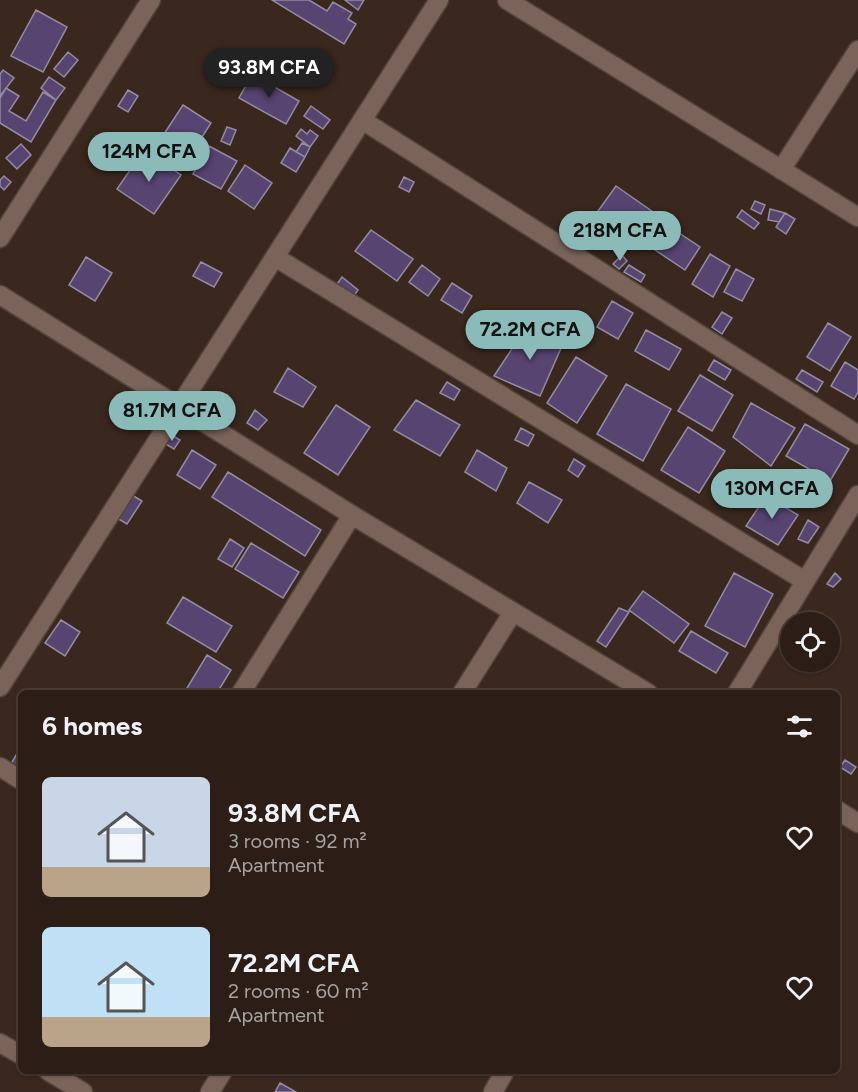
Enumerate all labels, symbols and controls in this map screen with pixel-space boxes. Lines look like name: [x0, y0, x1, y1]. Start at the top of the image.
pin: 93.8M CFA: [200, 48, 338, 99]
text: 93.8M CFA: [218, 55, 320, 79]
pin: 124M CFA: [87, 132, 211, 183]
text: 124M CFA: [102, 139, 196, 163]
pin: 218M CFA: [558, 211, 682, 262]
text: 218M CFA: [573, 218, 667, 242]
pin: 72.2M CFA: [461, 310, 599, 361]
text: 72.2M CFA: [480, 317, 581, 341]
pin: 81.7M CFA: [103, 391, 241, 442]
text: 81.7M CFA: [123, 398, 221, 422]
pin: 130M CFA: [710, 469, 834, 520]
text: 130M CFA: [725, 476, 819, 500]
map controls: [780, 612, 840, 672]
button: locate: [780, 612, 840, 672]
text: 6 homes: [42, 710, 142, 742]
icon: filters: [783, 710, 816, 743]
text: 93.8M CFA: [228, 797, 360, 829]
icon: home: [90, 801, 162, 873]
icon: heart: [783, 821, 816, 854]
text: 3 rooms · 92 m²: [228, 829, 367, 853]
text: Apartment: [228, 853, 325, 877]
text: 72.2M CFA: [228, 947, 359, 979]
icon: home: [90, 951, 162, 1023]
icon: heart: [783, 971, 816, 1004]
text: 2 rooms · 60 m²: [228, 979, 369, 1003]
text: Apartment: [228, 1003, 325, 1027]

